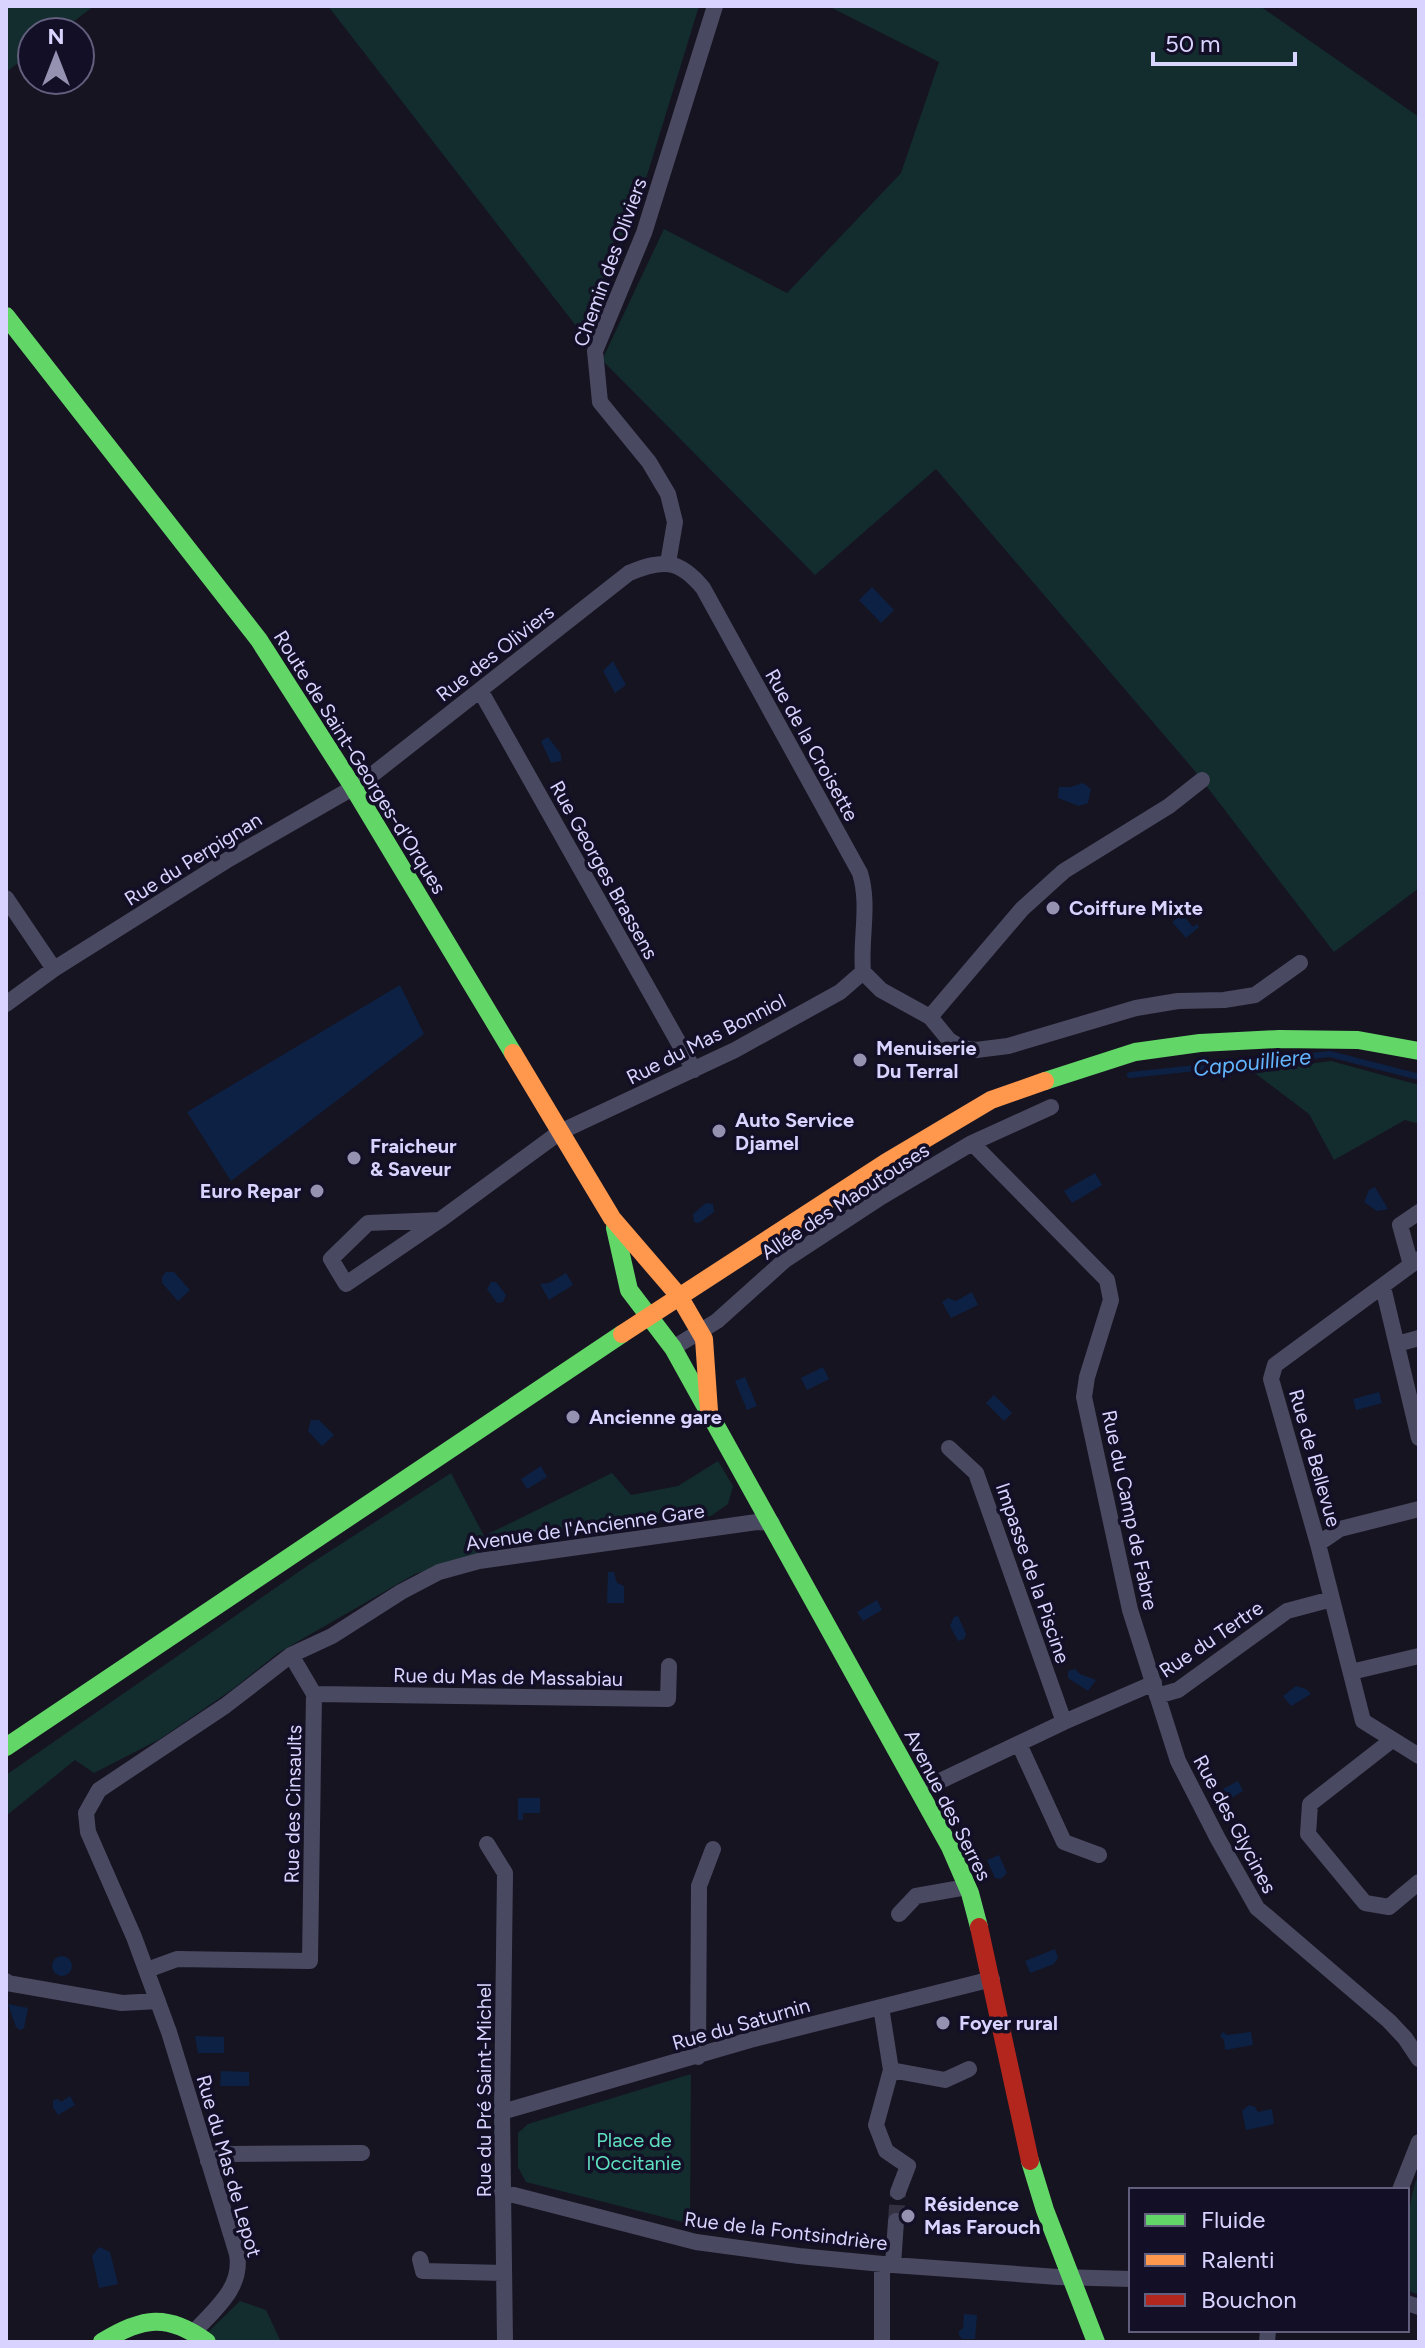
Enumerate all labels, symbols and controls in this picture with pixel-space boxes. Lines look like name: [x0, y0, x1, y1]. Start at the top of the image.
north arrow: [16, 16, 96, 96]
scale bar: [1153, 16, 1295, 66]
text: N: [47, 23, 65, 50]
text: 50 m: [1165, 29, 1221, 58]
street label: Chemin des Oliviers: [568, 174, 652, 350]
street label: Rue des Oliviers: [431, 600, 559, 706]
street label: Route de Saint-Georges-d'Orques: [269, 626, 451, 898]
street label: Rue de la Croisette: [760, 665, 864, 825]
street label: Rue Georges Brassens: [545, 777, 663, 963]
street label: Rue du Perpignan: [120, 807, 266, 911]
place label: Coiffure Mixte: [1069, 896, 1203, 920]
marker: Coiffure Mixte: [1044, 899, 1062, 917]
street label: Rue du Mas Bonniol: [622, 988, 790, 1090]
place label: Menuiserie Du Terral: [876, 1036, 976, 1083]
water label: Capouilliere: [1192, 1043, 1312, 1082]
marker: Menuiserie Du Terral: [851, 1051, 869, 1069]
place label: Auto Service Djamel: [735, 1108, 854, 1155]
marker: Auto Service Djamel: [710, 1122, 728, 1140]
place label: Fraicheur & Saveur: [370, 1134, 457, 1181]
street label: Allée des Maoutouses: [756, 1138, 934, 1264]
marker: Fraicheur & Saveur: [345, 1149, 363, 1167]
place label: Euro Repar: [200, 1179, 301, 1203]
marker: Euro Repar: [308, 1182, 326, 1200]
street label: Rue de Bellevue: [1284, 1386, 1346, 1530]
place label: Ancienne gare: [589, 1405, 722, 1429]
marker: Ancienne gare: [564, 1408, 582, 1426]
street label: Rue du Camp de Fabre: [1097, 1408, 1163, 1612]
street label: Impasse de la Piscine: [991, 1480, 1075, 1666]
street label: Avenue de l'Ancienne Gare: [464, 1498, 706, 1556]
street label: Rue du Tertre: [1155, 1595, 1268, 1683]
street label: Rue du Mas de Massabiau: [393, 1663, 623, 1691]
street label: Rue des Cinsaults: [280, 1724, 306, 1884]
street label: Avenue des Serres: [900, 1725, 996, 1885]
street label: Rue des Glycines: [1188, 1751, 1282, 1897]
street label: Rue du Pré Saint-Michel: [472, 1983, 496, 2197]
street label: Rue du Saturnin: [669, 1993, 813, 2055]
place label: Foyer rural: [959, 2011, 1058, 2035]
marker: Foyer rural: [934, 2014, 952, 2032]
street label: Rue du Mas de Lepot: [191, 2072, 267, 2260]
park label: Place de l'Occitanie: [587, 2128, 681, 2175]
legend: [1129, 2188, 1409, 2332]
place label: Résidence Mas Farouch: [924, 2192, 1040, 2239]
text: Fluide: [1201, 2205, 1265, 2234]
street label: Rue de la Fontsindrière: [683, 2207, 889, 2255]
marker: Résidence Mas Farouch: [899, 2207, 917, 2225]
text: Ralenti: [1201, 2245, 1275, 2274]
text: Bouchon: [1201, 2285, 1297, 2314]

